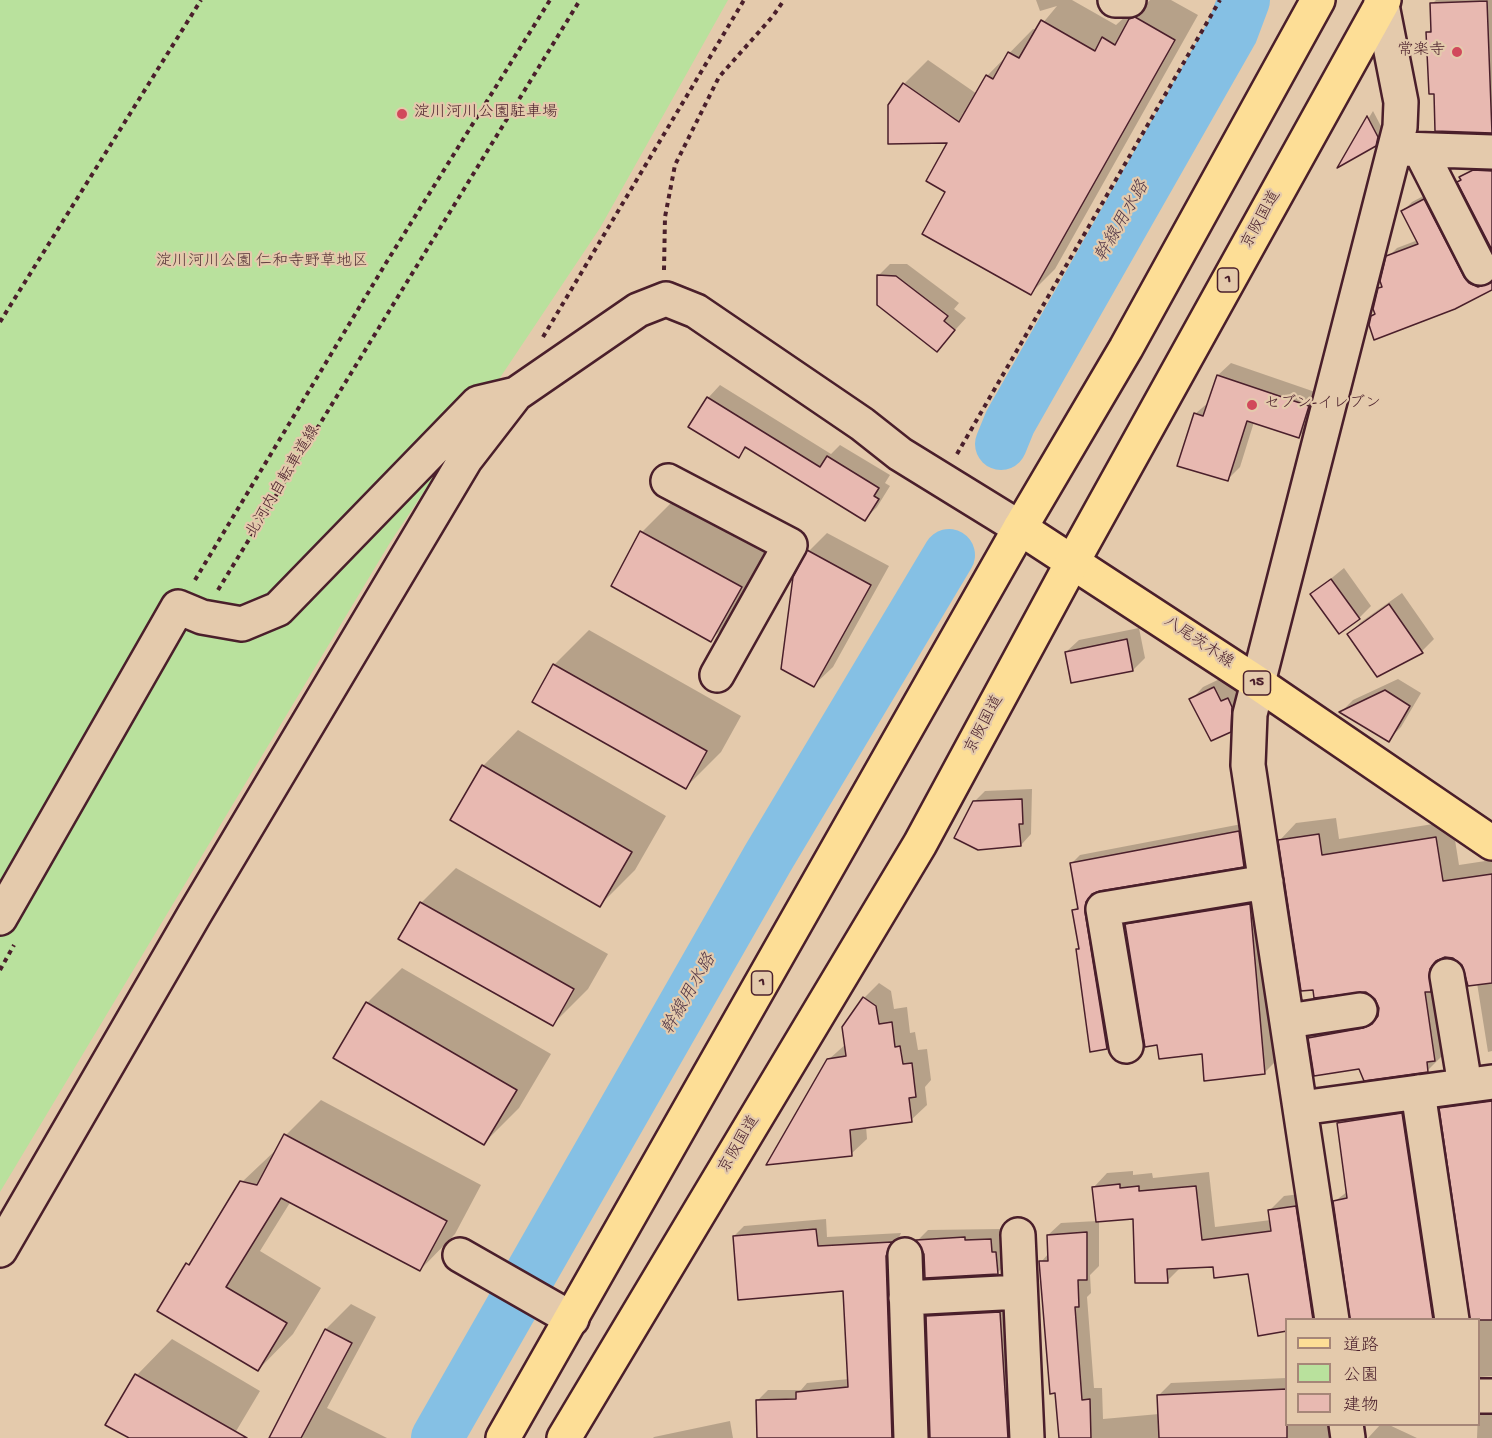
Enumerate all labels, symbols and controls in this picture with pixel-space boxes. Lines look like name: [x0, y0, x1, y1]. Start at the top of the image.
place label: 常楽寺: [1397, 42, 1445, 62]
marker: 常楽寺: [1450, 45, 1464, 59]
place label: 淀川河川公園駐車場: [414, 104, 558, 124]
marker: 淀川河川公園駐車場: [395, 107, 409, 121]
water label: 幹線用水路: [1091, 178, 1155, 266]
street label: 京阪国道: [1238, 187, 1286, 253]
park label: 淀川河川公園 仁和寺野草地区: [156, 253, 368, 273]
road number: 1: [1218, 268, 1238, 292]
place label: セブン-イレブン: [1264, 395, 1381, 415]
marker: セブン-イレブン: [1245, 398, 1259, 412]
street label: 北河内自転車道線: [243, 422, 325, 542]
street label: 八尾茨木線: [1159, 613, 1237, 673]
road number: 15: [1244, 671, 1270, 695]
street label: 京阪国道: [962, 692, 1008, 758]
water label: 幹線用水路: [658, 951, 722, 1039]
road number: 1: [752, 971, 772, 995]
street label: 京阪国道: [715, 1113, 765, 1177]
legend: [1285, 1318, 1480, 1426]
text: 道路: [1343, 1336, 1379, 1357]
text: 公園: [1343, 1366, 1379, 1387]
text: 建物: [1343, 1396, 1379, 1417]

